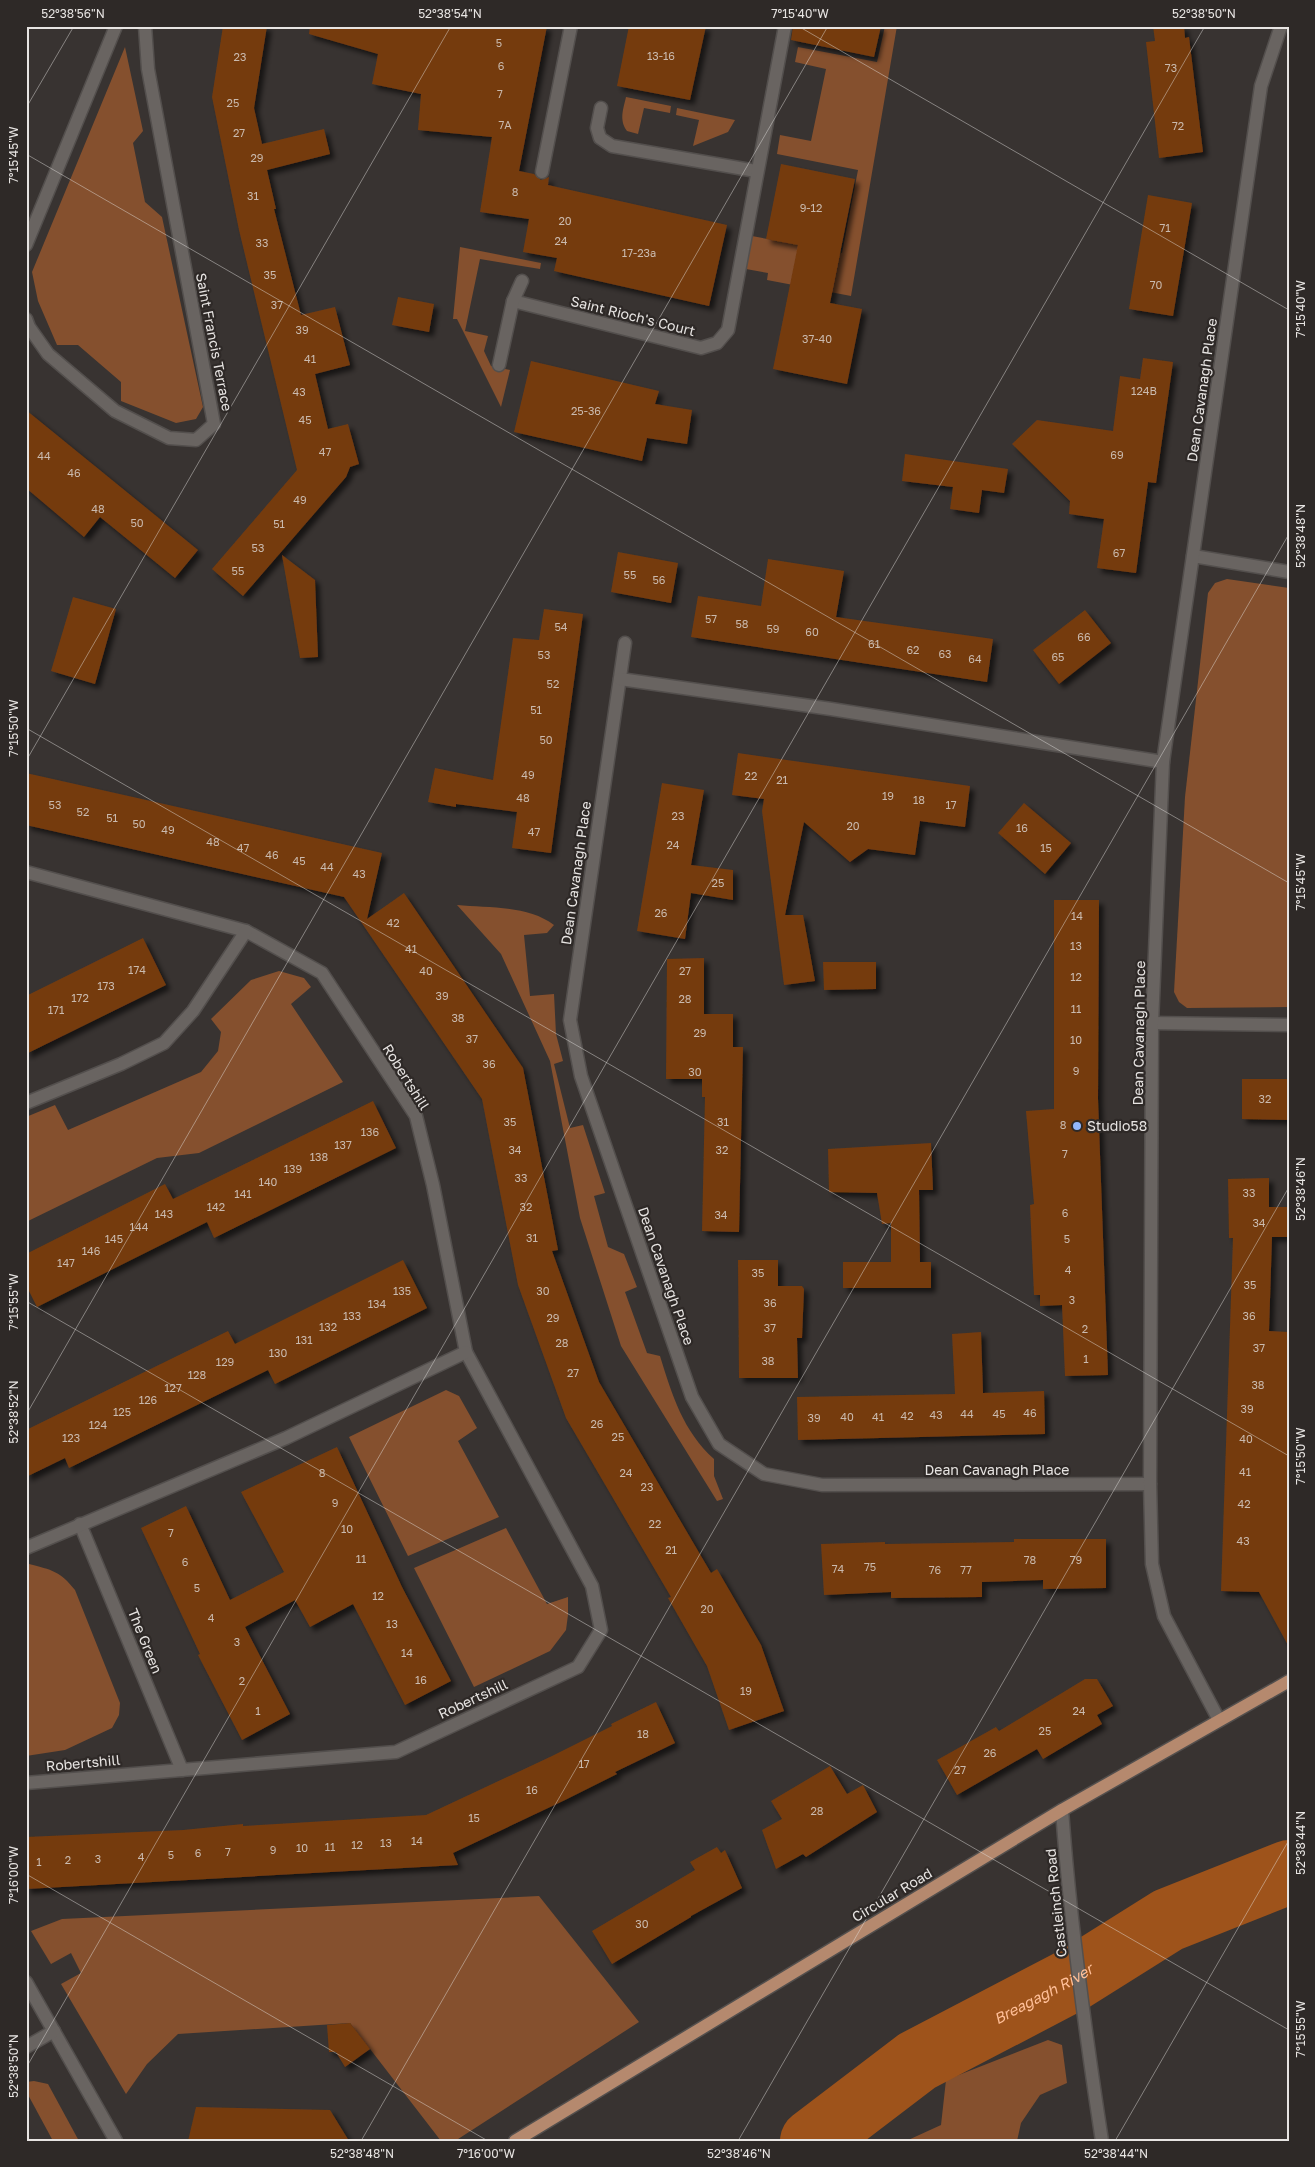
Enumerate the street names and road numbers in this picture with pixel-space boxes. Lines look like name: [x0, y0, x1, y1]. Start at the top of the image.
street label: Saint Francis Terrace: [193, 271, 236, 413]
street label: Saint Rioch's Court: [569, 292, 697, 339]
street label: Dean Cavanagh Place: [1183, 317, 1220, 463]
street label: Dean Cavanagh Place: [557, 800, 594, 946]
street label: Dean Cavanagh Place: [1129, 960, 1148, 1106]
street label: Robertshill: [379, 1041, 433, 1113]
street label: Dean Cavanagh Place: [635, 1205, 698, 1347]
street label: Dean Cavanagh Place: [925, 1461, 1069, 1478]
street label: The Green: [125, 1606, 166, 1676]
street label: Robertshill: [435, 1675, 510, 1722]
street label: Robertshill: [45, 1751, 121, 1774]
street label: Castleinch Road: [1041, 1848, 1070, 1958]
street label: Circular Road: [849, 1864, 935, 1925]

